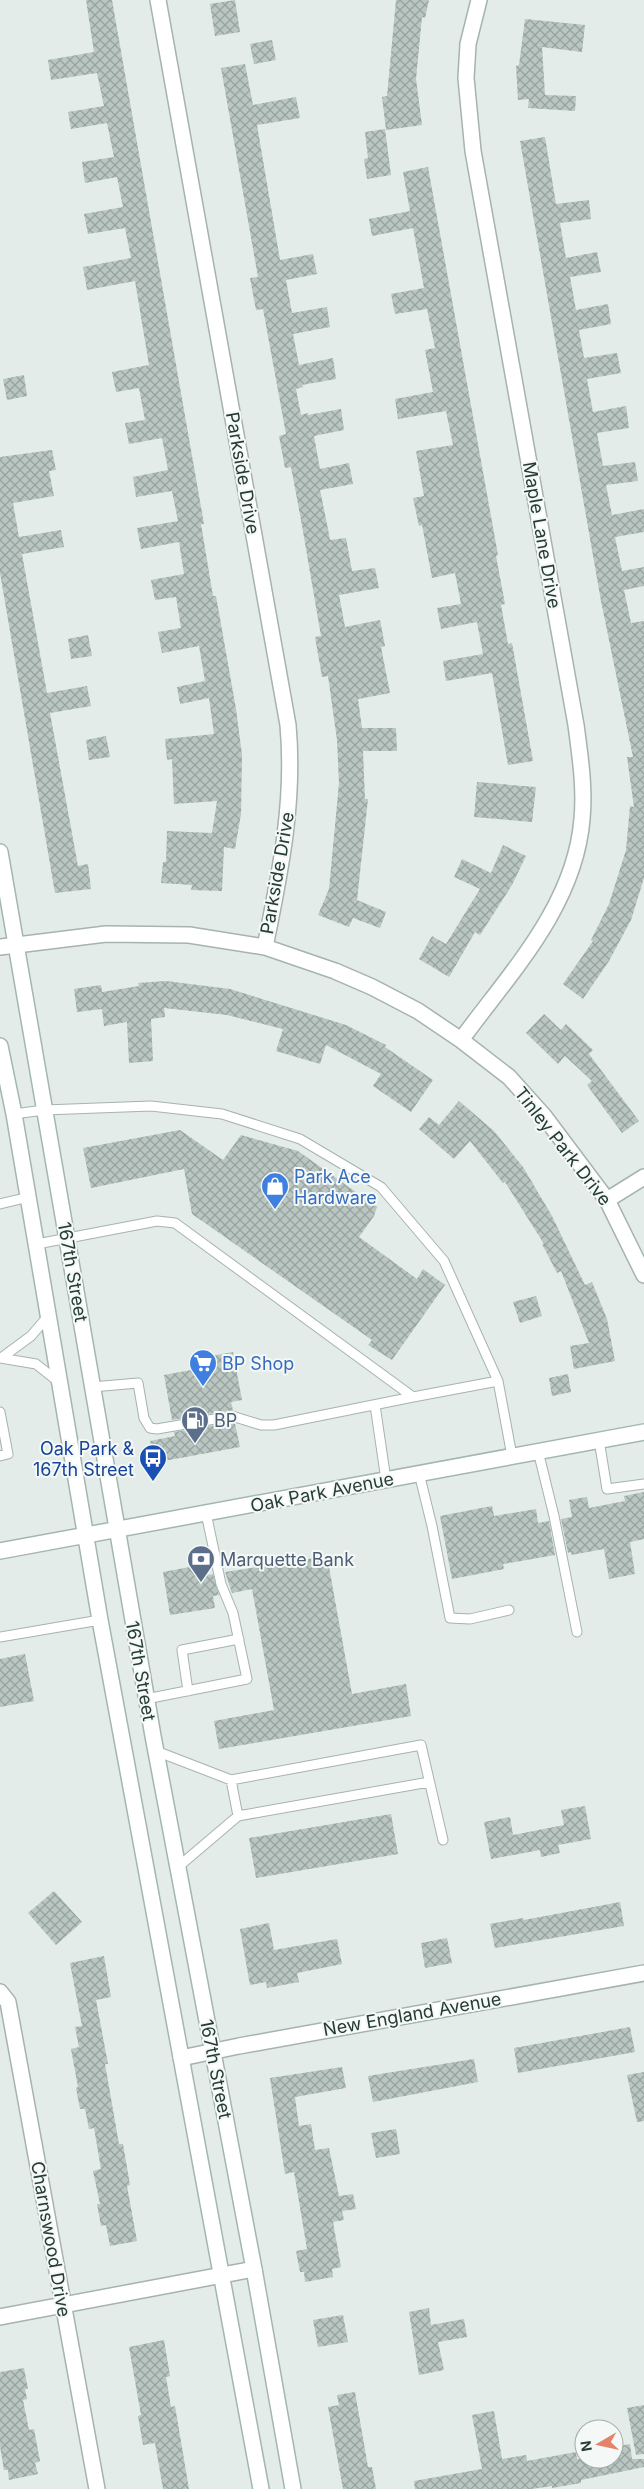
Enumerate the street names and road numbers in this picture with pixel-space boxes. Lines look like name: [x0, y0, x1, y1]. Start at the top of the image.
street label: Parkside Drive: [222, 410, 264, 536]
street label: Maple Lane Drive: [519, 460, 565, 610]
street label: Parkside Drive: [256, 810, 298, 936]
street label: Tinley Park Drive: [510, 1083, 616, 1209]
street label: 167th Street: [54, 1220, 92, 1324]
street label: Oak Park Avenue: [249, 1468, 395, 1516]
street label: 167th Street: [122, 1619, 160, 1723]
street label: New England Avenue: [321, 1988, 503, 2040]
street label: 167th Street: [196, 2017, 236, 2121]
street label: Charnswood Drive: [27, 2159, 75, 2319]

